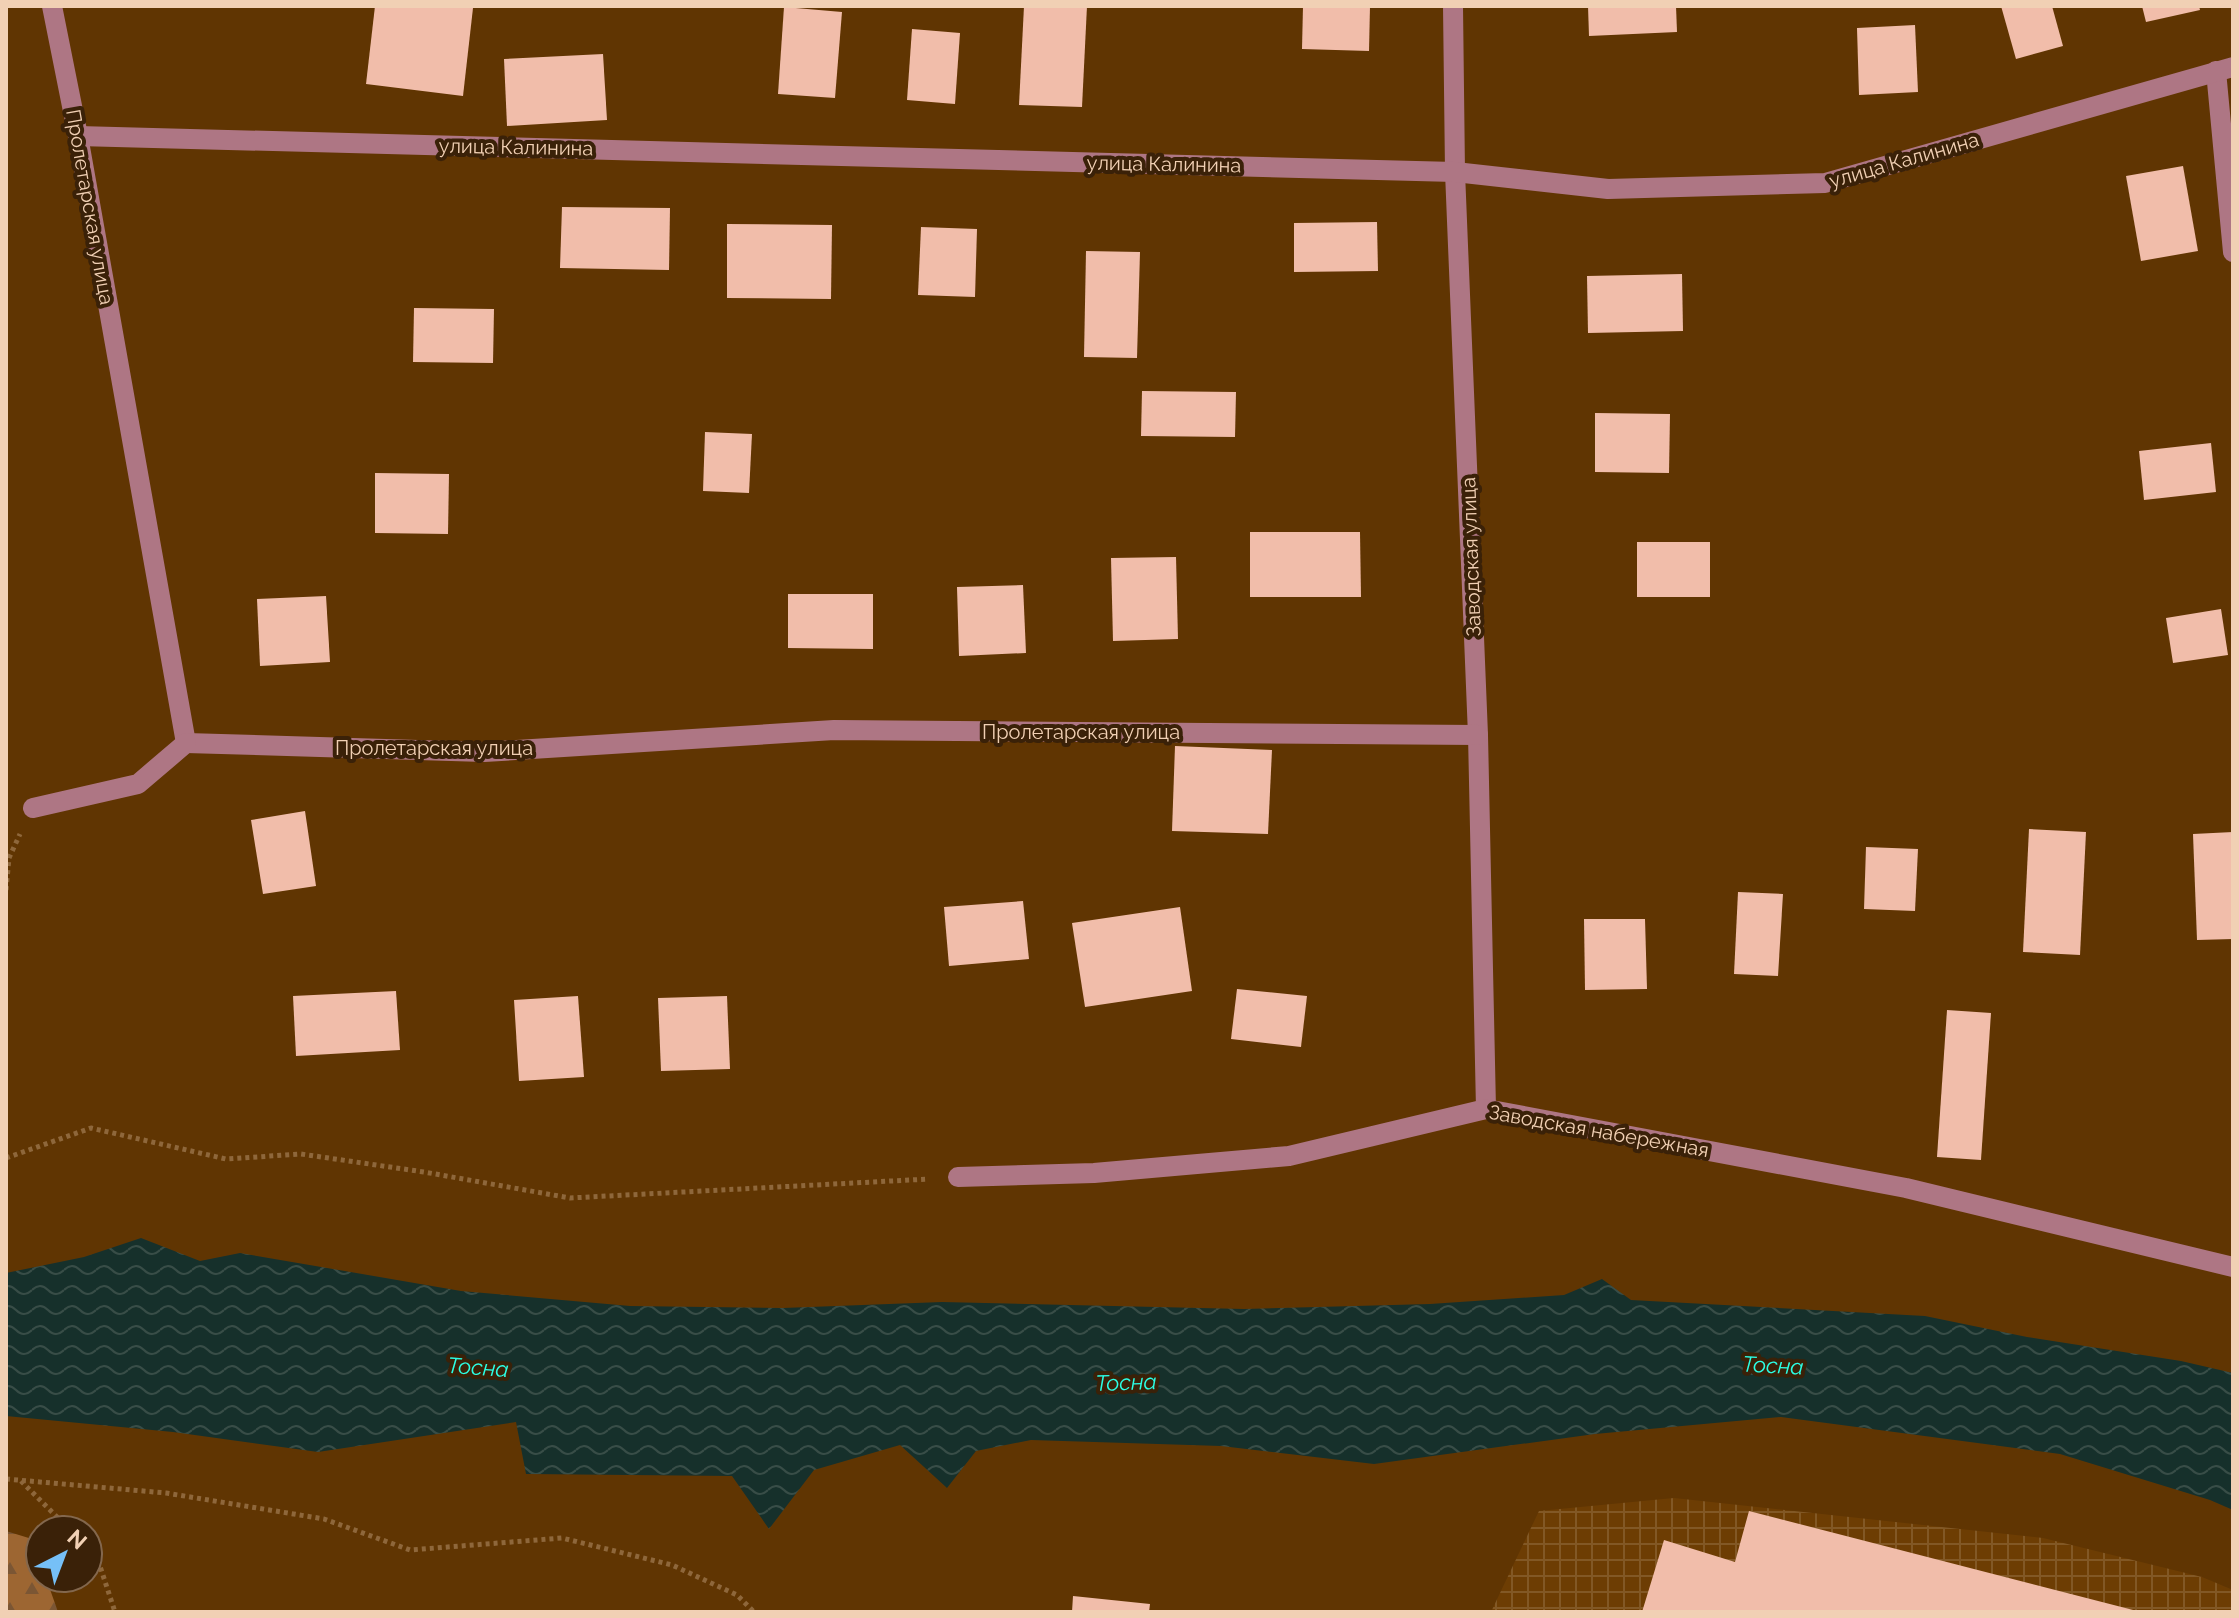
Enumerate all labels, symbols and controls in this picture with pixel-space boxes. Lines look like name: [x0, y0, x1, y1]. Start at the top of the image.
street label: Пролетарская улица: [61, 107, 119, 307]
street label: улица Калинина: [1826, 127, 1982, 193]
street label: улица Калинина: [438, 134, 594, 160]
street label: улица Калинина: [1086, 151, 1242, 177]
street label: Заводская улица: [1456, 477, 1486, 637]
street label: Пролетарская улица: [982, 720, 1180, 744]
street label: Пролетарская улица: [335, 736, 533, 760]
street label: Заводская набережная: [1487, 1100, 1711, 1162]
water label: Тосна: [1742, 1350, 1804, 1380]
water label: Тосна: [447, 1352, 509, 1382]
water label: Тосна: [1095, 1368, 1157, 1396]
north arrow: [24, 1514, 104, 1594]
text: N: [62, 1524, 92, 1554]

